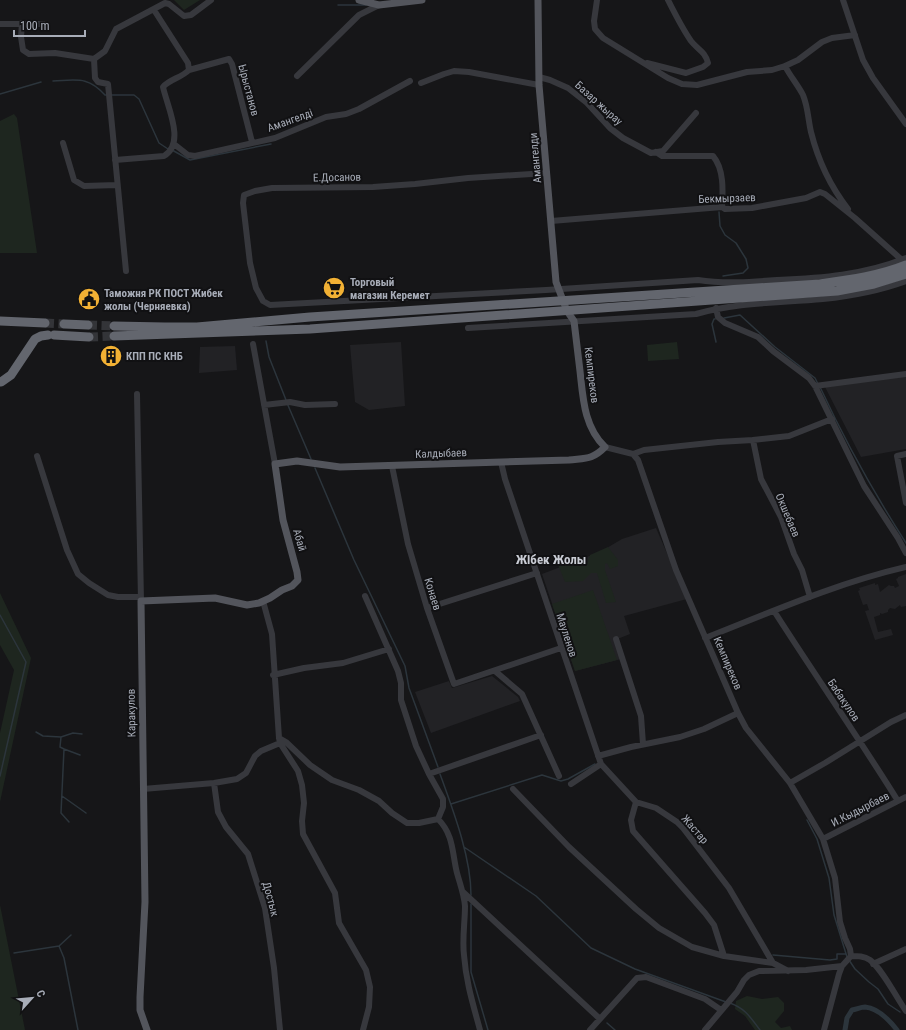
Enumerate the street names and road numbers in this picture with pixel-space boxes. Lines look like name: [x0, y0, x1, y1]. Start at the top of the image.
street label: Ырыстанов: [235, 63, 262, 117]
street label: Базар жырау: [572, 79, 625, 128]
street label: Амангелді: [266, 106, 315, 135]
street label: Амангелди: [527, 132, 544, 184]
street label: Е.Досанов: [313, 171, 361, 184]
street label: Бекмырзаев: [698, 191, 756, 206]
street label: Кемпиреков: [582, 346, 601, 404]
street label: Калдыбаев: [415, 446, 467, 461]
street label: Окшебаев: [773, 491, 803, 539]
street label: Абай: [290, 528, 309, 553]
street label: Конаев: [421, 576, 444, 612]
street label: Мауленов: [553, 612, 580, 659]
street label: Кемпиреков: [711, 635, 745, 692]
street label: Бабакулов: [825, 677, 862, 724]
street label: Каракулов: [125, 689, 138, 737]
street label: И.Кыдырбаев: [829, 789, 891, 830]
street label: Жастар: [678, 812, 711, 847]
street label: Достык: [260, 880, 282, 919]

